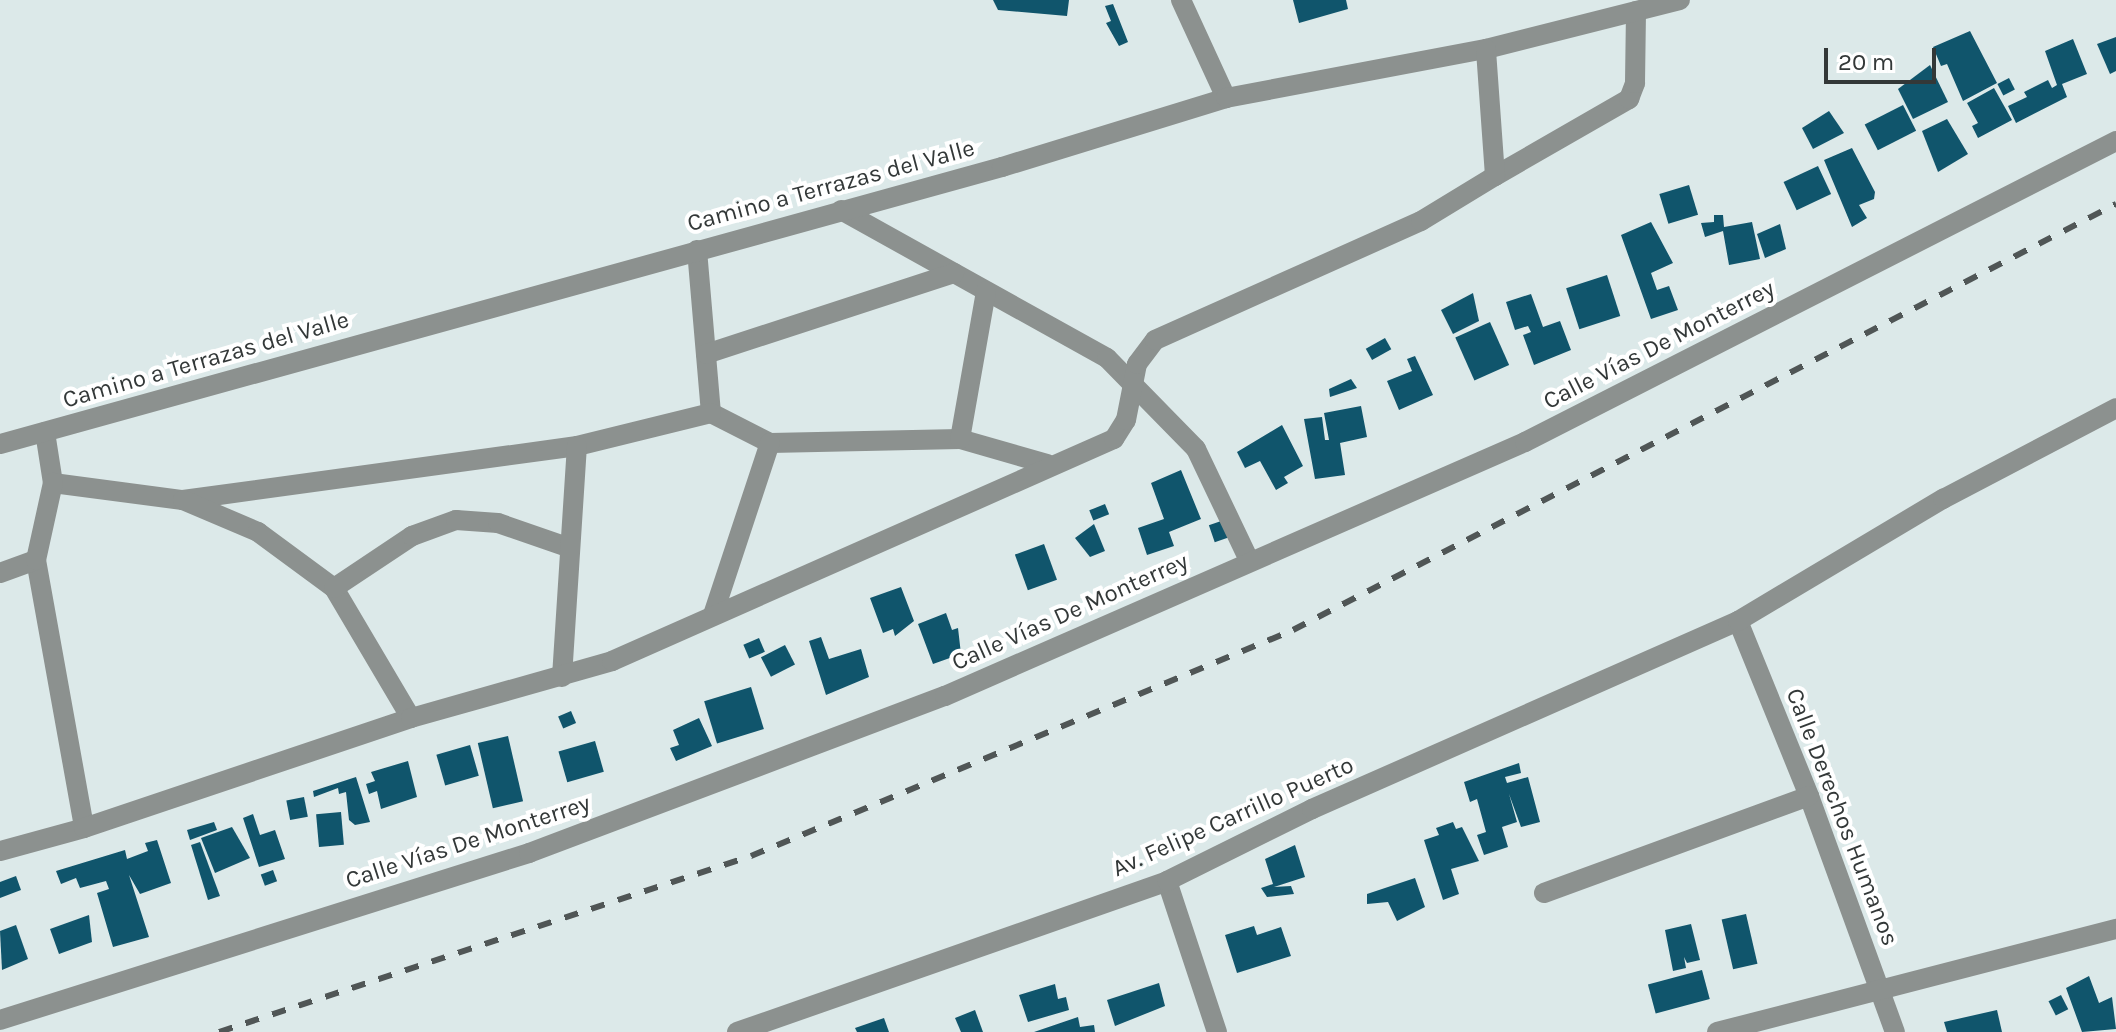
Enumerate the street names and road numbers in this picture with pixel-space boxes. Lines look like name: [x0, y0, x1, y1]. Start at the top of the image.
street label: Camino a Terrazas del Valle: [684, 134, 978, 238]
street label: Calle Vías De Monterrey: [1539, 274, 1779, 416]
street label: Camino a Terrazas del Valle: [60, 305, 352, 415]
street label: Calle Vías De Monterrey: [947, 547, 1193, 677]
street label: Calle Derechos Humanos: [1780, 684, 1904, 950]
street label: Av. Felipe Carrillo Puerto: [1108, 751, 1358, 883]
street label: Calle Vías De Monterrey: [342, 789, 594, 895]

